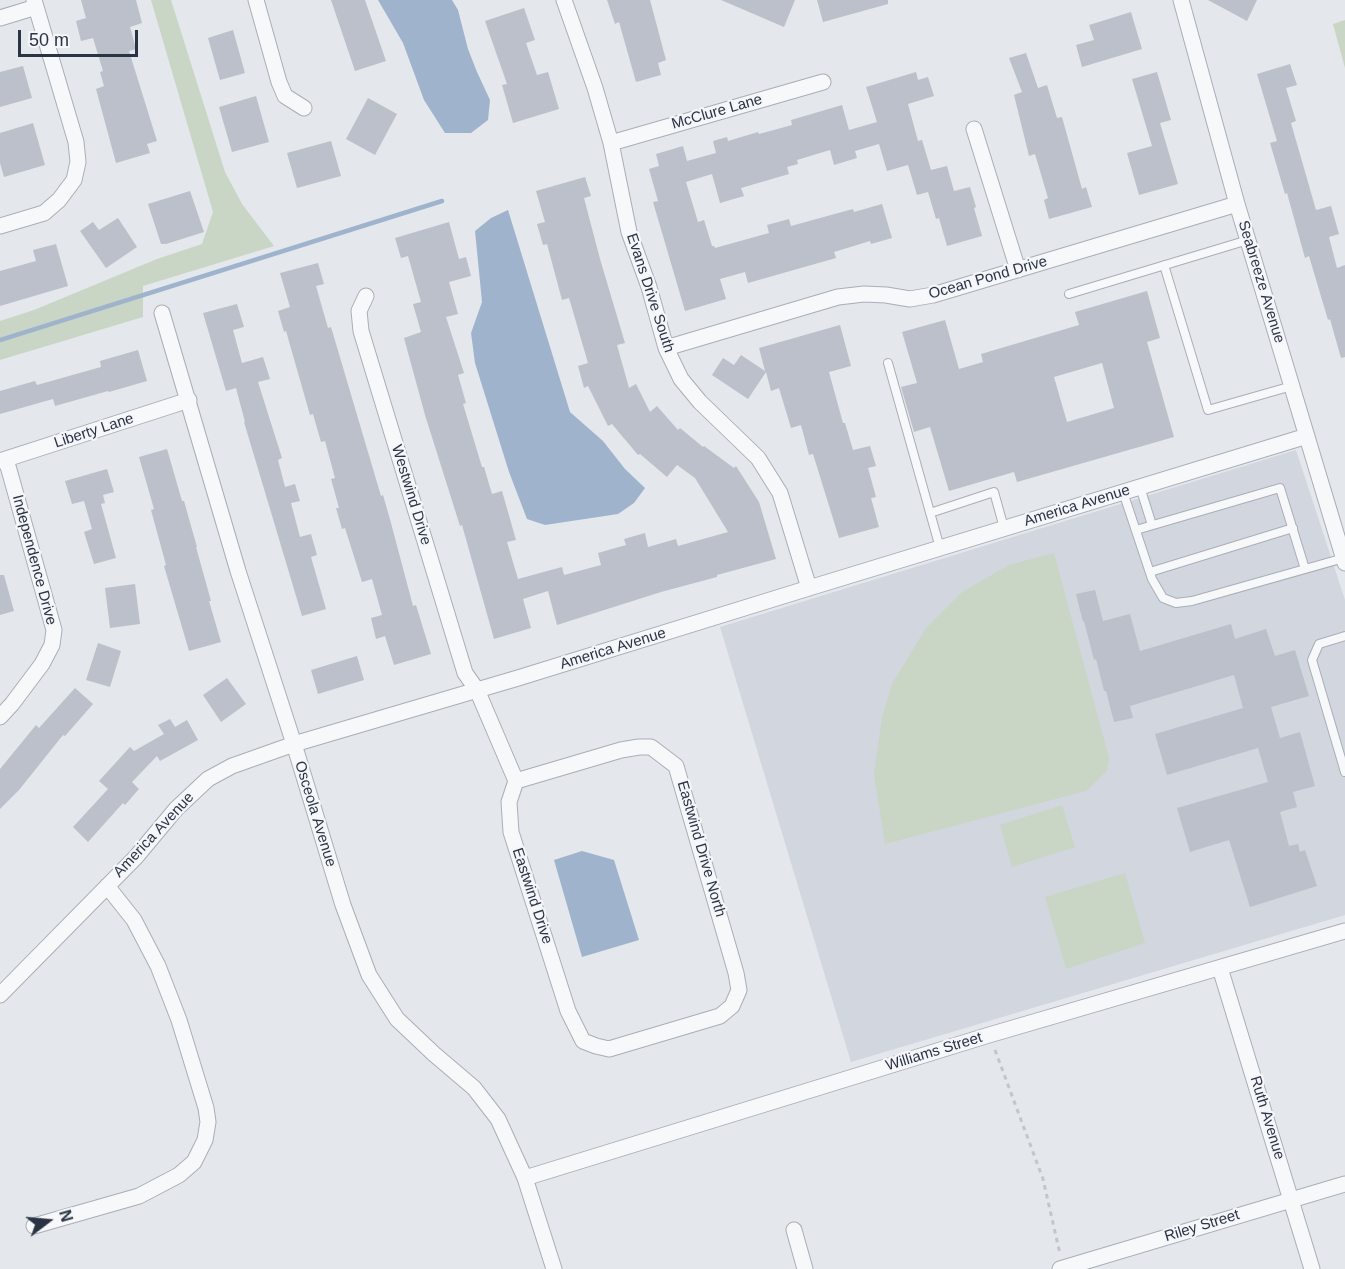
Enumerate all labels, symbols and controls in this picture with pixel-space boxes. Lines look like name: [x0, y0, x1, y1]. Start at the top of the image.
scale bar: [21, 18, 141, 56]
text: 50 m: [29, 30, 69, 50]
street label: McClure Lane: [670, 90, 764, 134]
street label: Seabreeze Avenue: [1234, 218, 1288, 346]
street label: Evans Drive South: [622, 231, 678, 355]
street label: Ocean Pond Drive: [927, 252, 1049, 304]
street label: Liberty Lane: [52, 410, 136, 452]
street label: Westwind Drive: [387, 443, 435, 547]
street label: America Avenue: [1022, 481, 1132, 531]
street label: Independence Drive: [8, 493, 60, 627]
street label: America Avenue: [558, 624, 668, 674]
street label: Osceola Avenue: [290, 759, 340, 869]
street label: Eastwind Drive North: [673, 779, 729, 919]
street label: America Avenue: [110, 789, 198, 881]
street label: Eastwind Drive: [508, 846, 556, 946]
street label: Williams Street: [884, 1029, 984, 1075]
street label: Ruth Avenue: [1246, 1074, 1288, 1162]
north arrow: [18, 1191, 78, 1251]
street label: Riley Street: [1162, 1206, 1242, 1246]
text: N: [56, 1208, 76, 1224]

